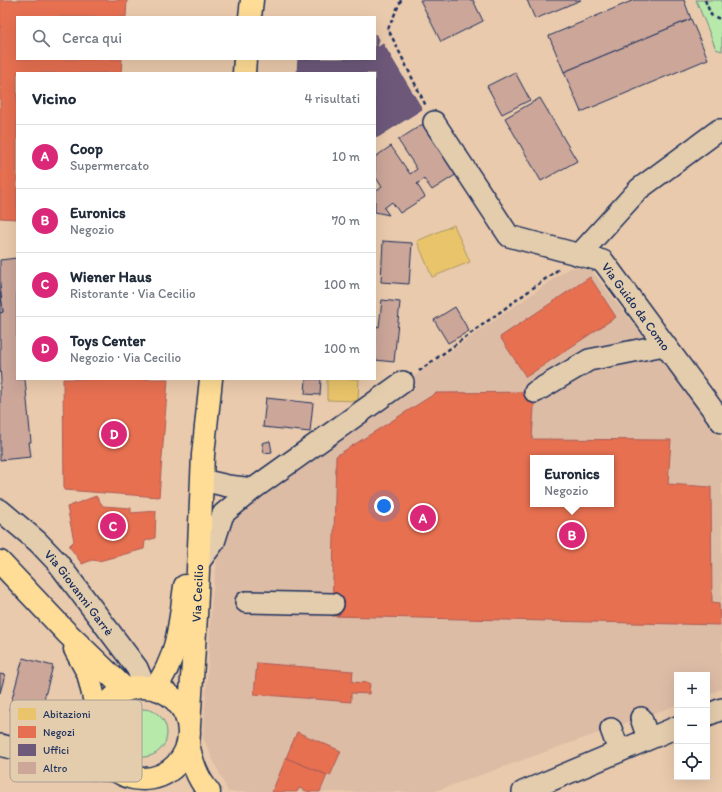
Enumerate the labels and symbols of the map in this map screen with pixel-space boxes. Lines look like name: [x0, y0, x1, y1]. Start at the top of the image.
street label: Via Guido da Como: [599, 259, 674, 354]
pin: D: [101, 419, 127, 449]
your location: [374, 496, 394, 516]
pin: A: [410, 503, 436, 533]
pin: C: [100, 511, 126, 541]
pin: B: [559, 520, 585, 550]
street label: Via Giovanni Garrè: [42, 546, 117, 638]
street label: Via Cecilio: [188, 564, 206, 623]
legend: [10, 700, 142, 782]
text: Abitazioni: [43, 708, 91, 721]
text: Negozi: [43, 726, 75, 739]
text: Uffici: [43, 744, 69, 757]
text: Altro: [43, 762, 68, 775]

